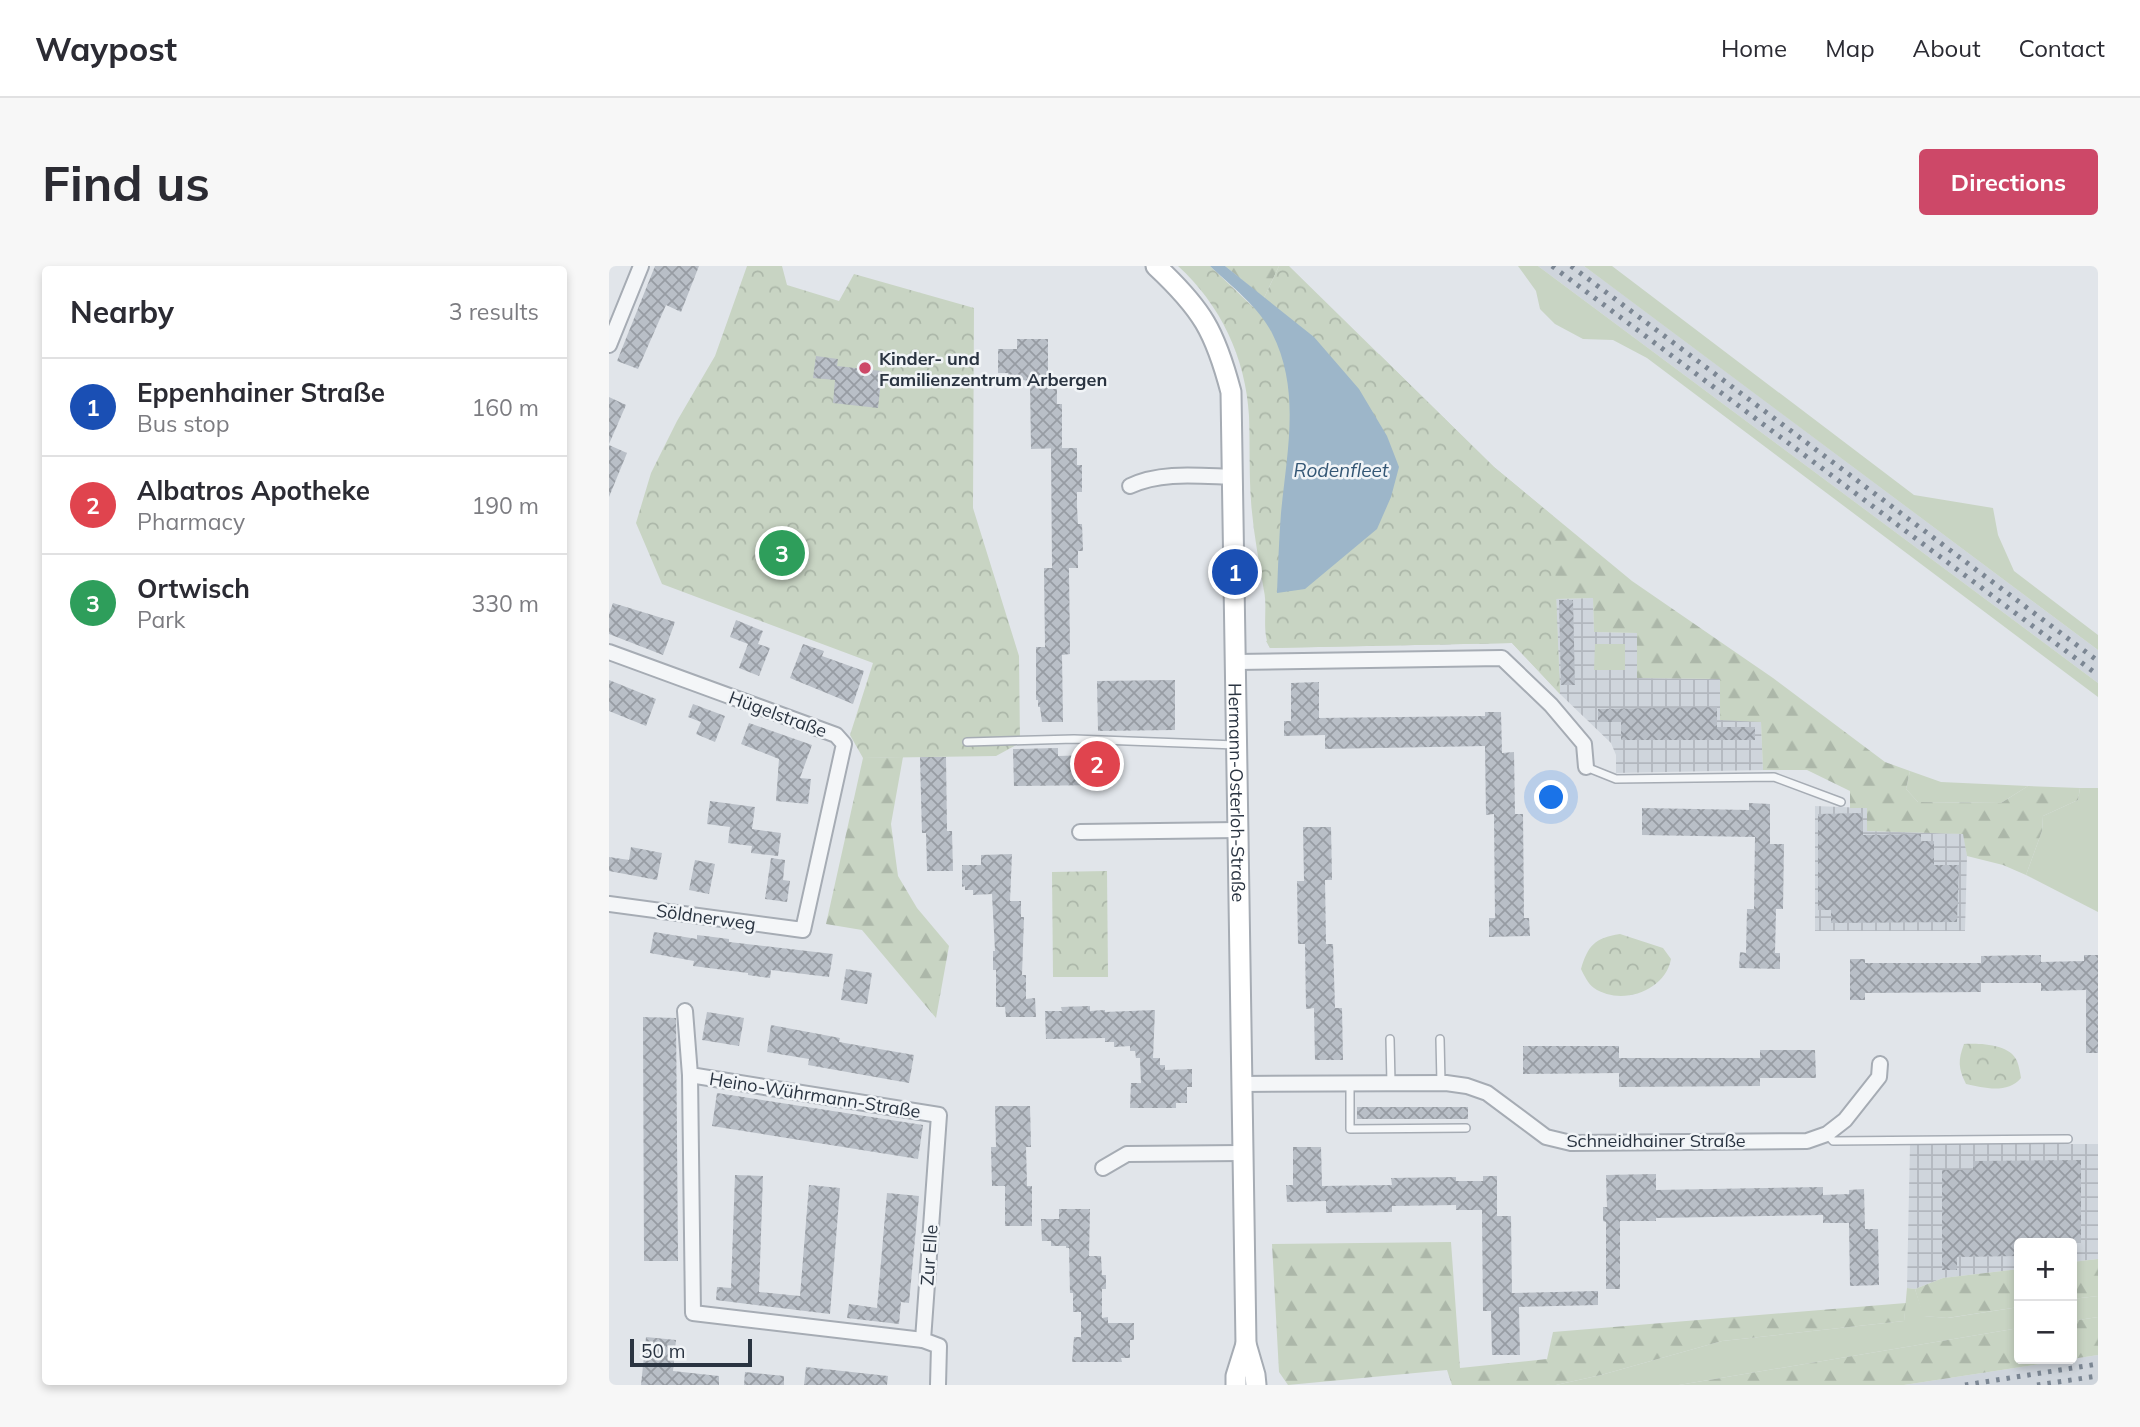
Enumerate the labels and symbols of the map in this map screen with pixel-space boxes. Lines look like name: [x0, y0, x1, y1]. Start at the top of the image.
place label: Kinder- und Familienzentrum Arbergen: [879, 347, 1107, 391]
marker: Kinder- und Familienzentrum Arbergen: [857, 360, 873, 376]
water label: Rodenfleet: [1294, 458, 1390, 482]
pin: 3: [759, 527, 805, 579]
pin: 1: [1212, 546, 1258, 598]
street label: Hermann-Osterloh-Straße: [1224, 683, 1251, 902]
street label: Hügelstraße: [726, 686, 830, 742]
pin: 2: [1074, 738, 1120, 790]
your location: [1534, 780, 1568, 814]
street label: Söldnerweg: [655, 899, 757, 935]
street label: Heino-Wührmann-Straße: [708, 1067, 922, 1123]
street label: Schneidhainer Straße: [1566, 1129, 1746, 1152]
street label: Zur Elle: [915, 1224, 943, 1286]
scale bar: [630, 1336, 753, 1368]

